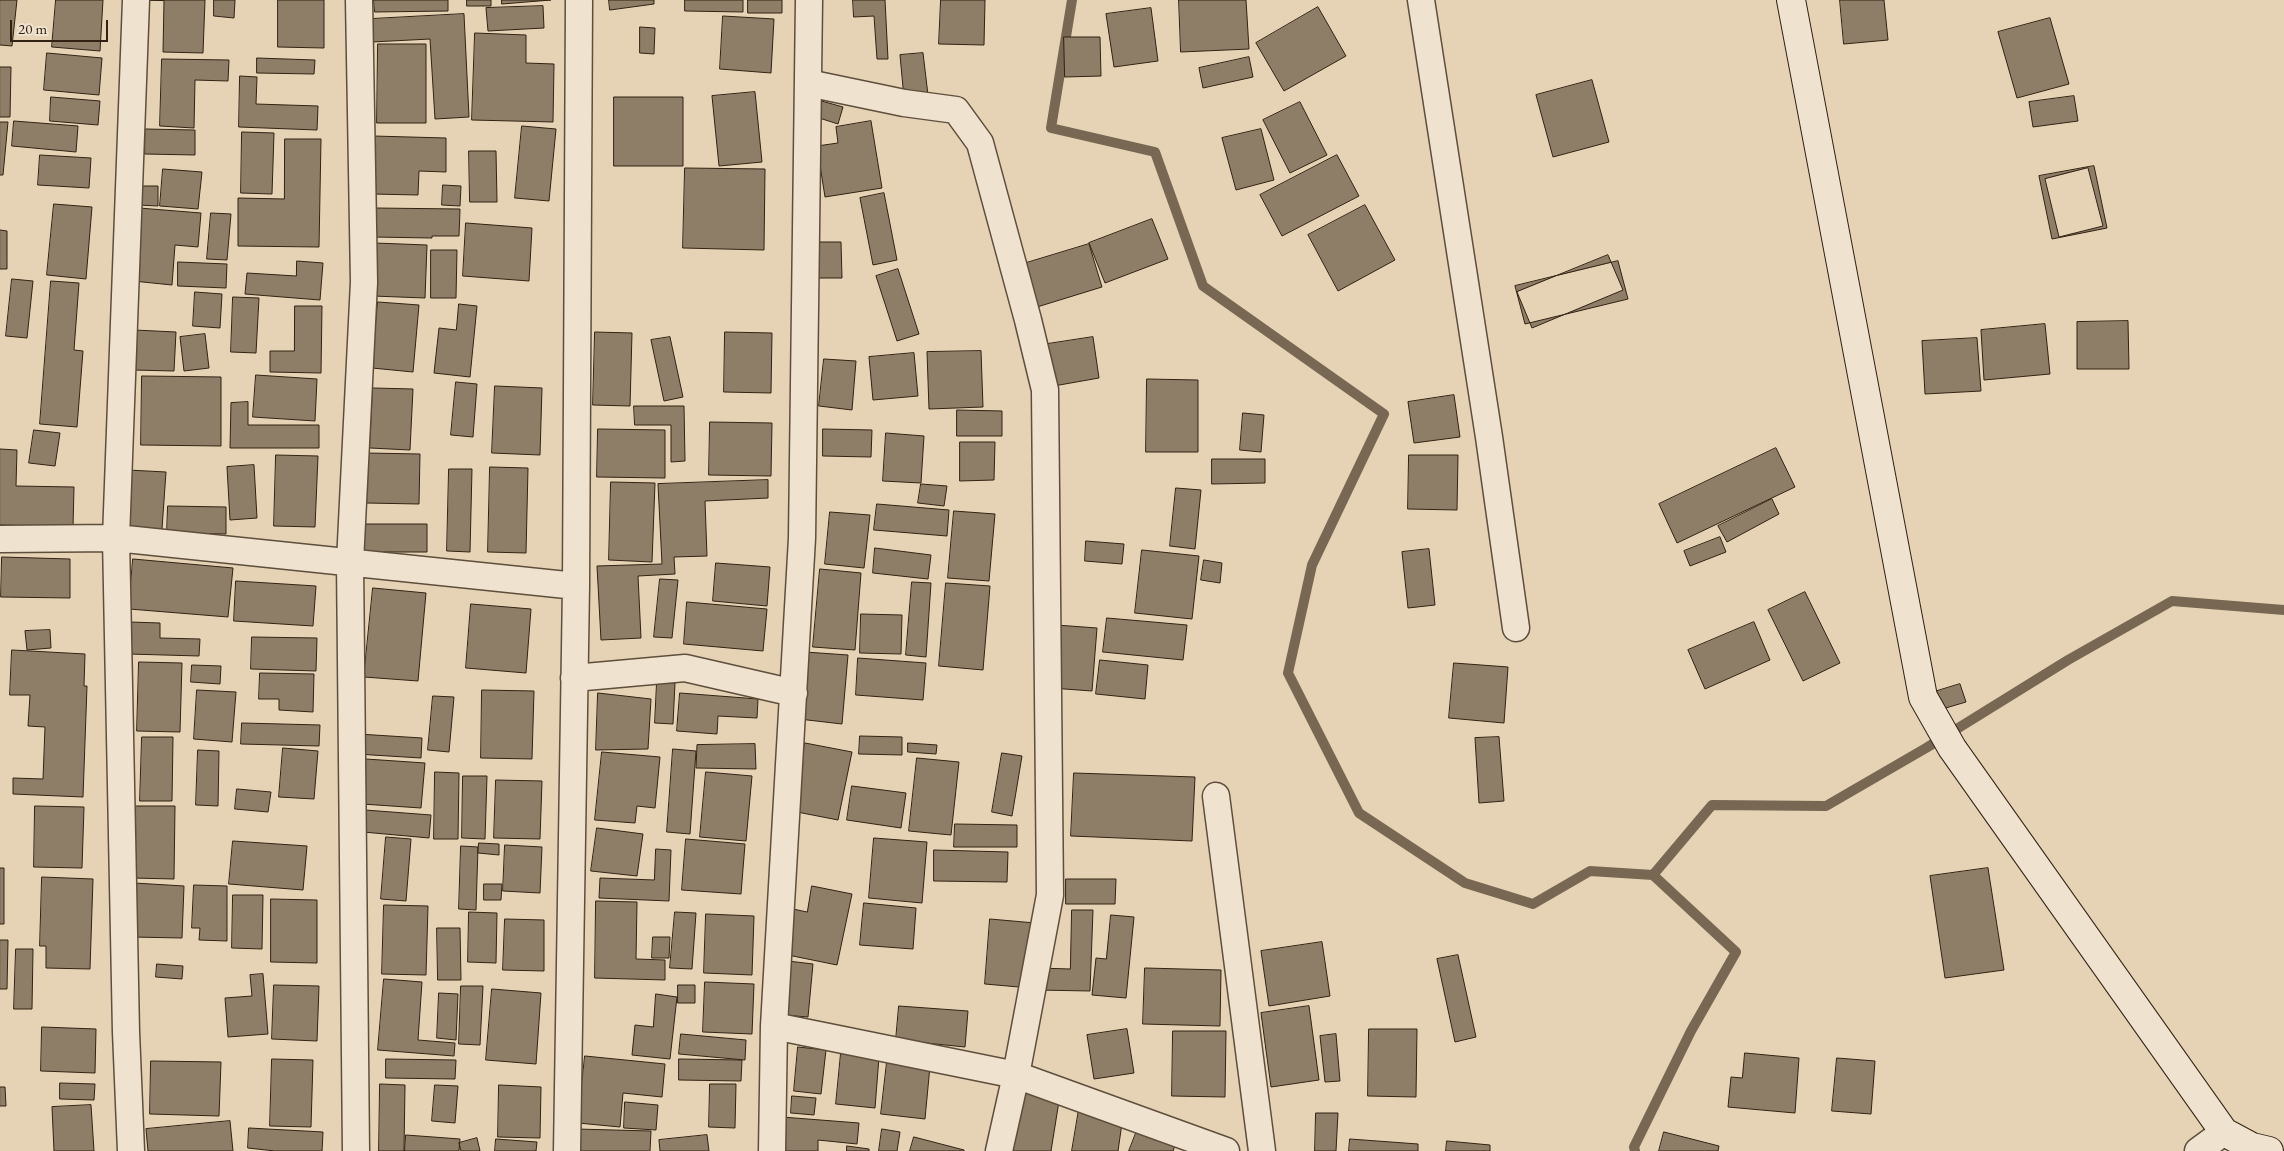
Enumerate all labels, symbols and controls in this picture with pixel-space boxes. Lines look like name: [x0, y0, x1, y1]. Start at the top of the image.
scale bar: [12, 10, 110, 42]
text: 20 m: [18, 19, 47, 38]

